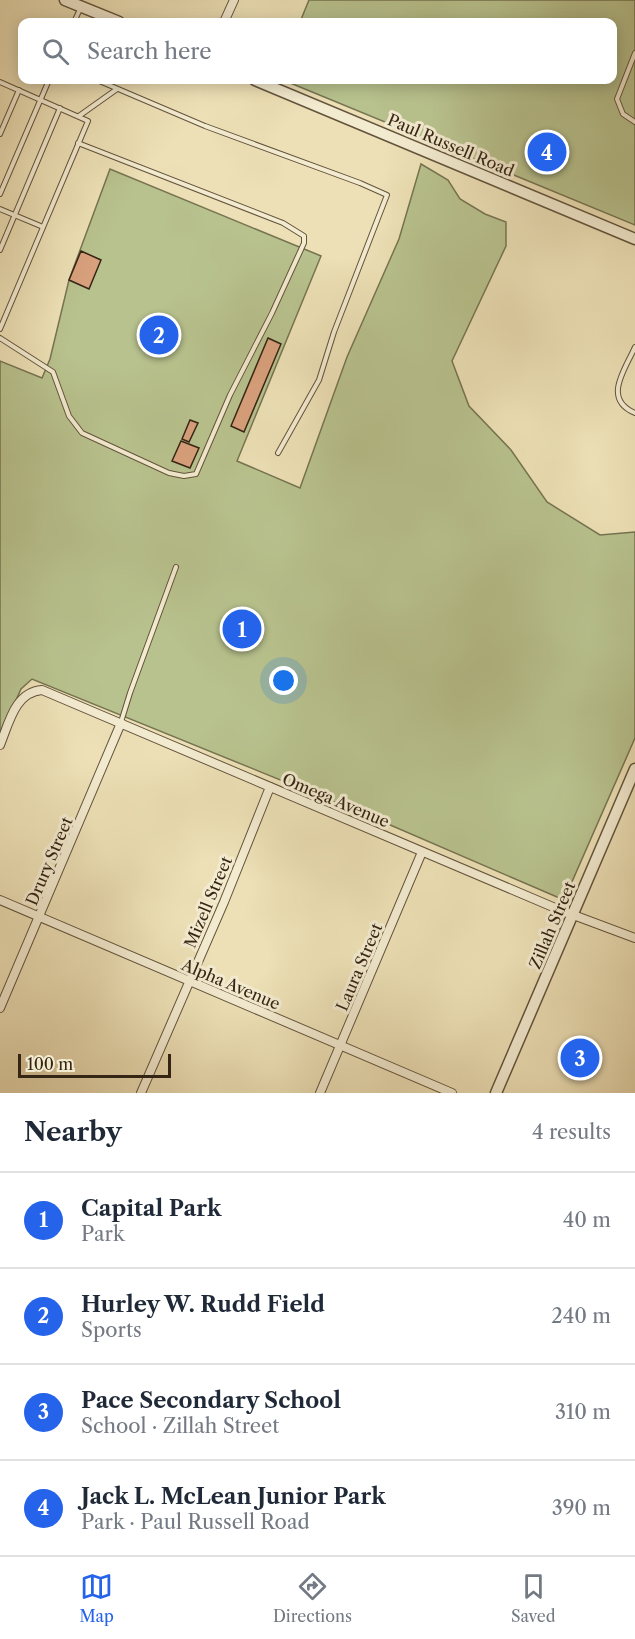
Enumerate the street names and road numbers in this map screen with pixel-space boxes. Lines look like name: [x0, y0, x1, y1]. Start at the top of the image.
street label: Paul Russell Road: [385, 109, 517, 181]
street label: Omega Avenue: [279, 768, 393, 832]
street label: Drury Street: [21, 813, 77, 908]
street label: Mizell Street: [180, 853, 236, 951]
street label: Zillah Street: [525, 878, 580, 972]
street label: Laura Street: [332, 920, 387, 1014]
street label: Alpha Avenue: [178, 954, 283, 1014]

